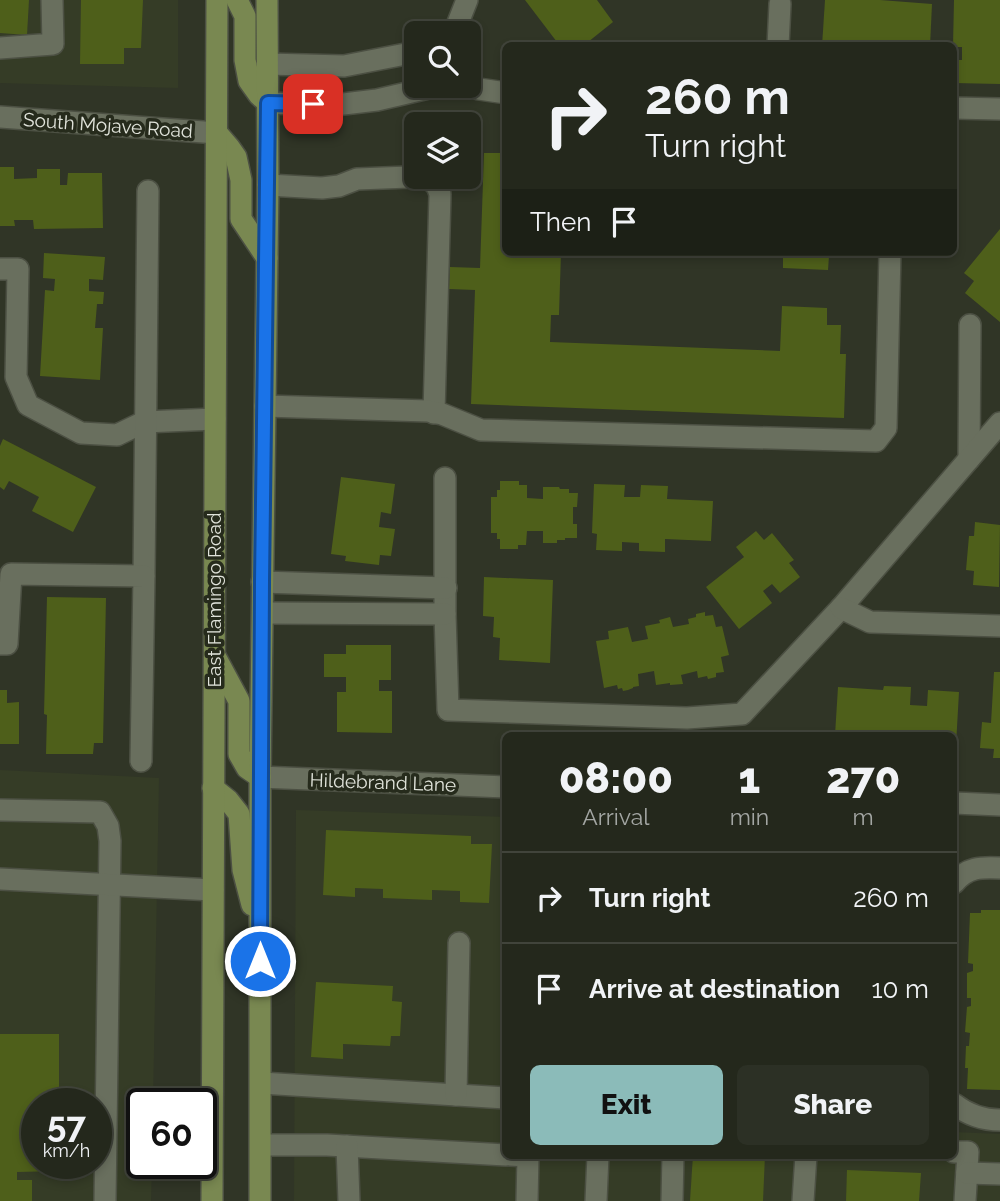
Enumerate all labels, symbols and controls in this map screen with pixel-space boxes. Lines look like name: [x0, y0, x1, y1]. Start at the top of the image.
map controls: [404, 21, 481, 189]
button: search: [404, 21, 481, 98]
text: 260 m: [645, 68, 790, 125]
icon: right: [530, 70, 621, 161]
pin: [283, 74, 343, 134]
icon: arrive: [294, 85, 332, 123]
street label: South Mojave Road: [22, 108, 194, 142]
button: layers: [404, 112, 481, 189]
text: Turn right: [645, 127, 786, 164]
icon: arrive: [605, 203, 643, 241]
text: Then: [530, 207, 591, 237]
street label: East Flamingo Road: [203, 512, 225, 688]
text: 08:00: [559, 754, 673, 803]
text: 1: [739, 754, 760, 803]
text: 270: [826, 754, 900, 803]
street label: Hildebrand Lane: [309, 768, 457, 796]
text: Arrival: [582, 803, 650, 830]
text: min: [730, 803, 769, 830]
text: m: [853, 803, 874, 830]
icon: right: [530, 879, 568, 917]
text: Turn right: [589, 883, 710, 913]
text: 260 m: [853, 883, 929, 913]
position arrow: [223, 924, 297, 998]
icon: arrive: [530, 970, 568, 1008]
text: Arrive at destination: [589, 974, 840, 1004]
text: 10 m: [871, 974, 929, 1004]
button: Exit: [530, 1065, 723, 1145]
button: Share: [737, 1065, 929, 1145]
speed limit sign: 60: [126, 1088, 217, 1179]
text: 57: [47, 1104, 86, 1145]
text: km/h: [43, 1140, 90, 1161]

